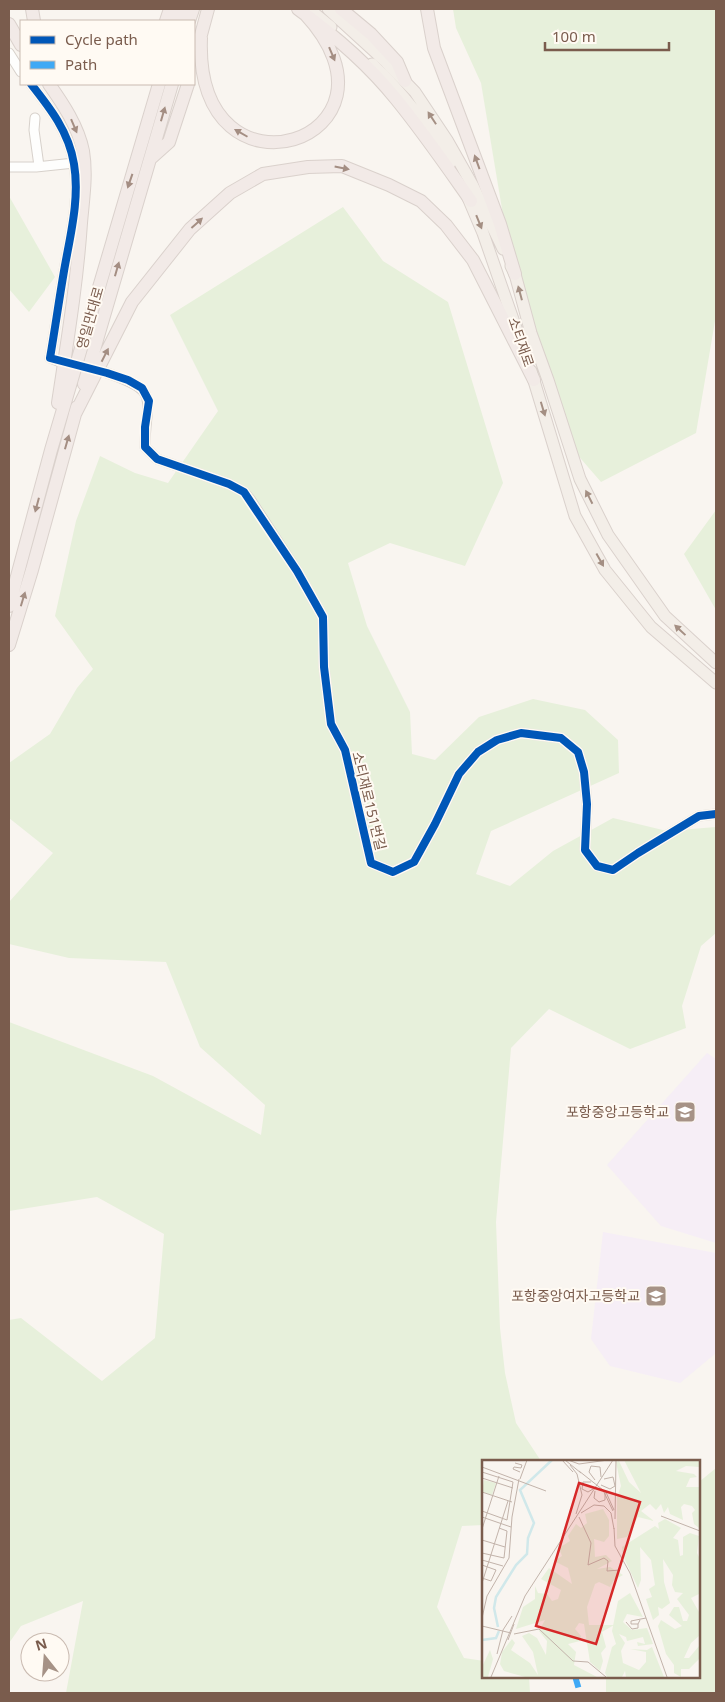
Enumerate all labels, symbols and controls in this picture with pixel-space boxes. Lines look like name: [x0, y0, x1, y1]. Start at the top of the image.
legend: [20, 20, 195, 85]
scale bar: [545, 20, 669, 52]
text: 100 m: [552, 26, 596, 46]
text: Cycle path: [65, 29, 138, 49]
one-way arrow: [329, 47, 337, 61]
text: Path: [65, 54, 97, 74]
one-way arrow: [160, 106, 168, 121]
one-way arrow: [427, 111, 437, 124]
one-way arrow: [70, 119, 78, 134]
one-way arrow: [234, 129, 248, 138]
one-way arrow: [473, 154, 480, 169]
one-way arrow: [335, 164, 350, 172]
one-way arrow: [125, 173, 133, 188]
one-way arrow: [475, 215, 483, 230]
one-way arrow: [191, 217, 203, 229]
one-way arrow: [114, 262, 122, 277]
street label: 영일만대로: [72, 284, 108, 351]
one-way arrow: [516, 286, 524, 301]
street label: 소티재로: [504, 314, 539, 369]
one-way arrow: [101, 348, 109, 363]
one-way arrow: [539, 402, 547, 417]
one-way arrow: [64, 435, 72, 450]
one-way arrow: [585, 490, 593, 504]
one-way arrow: [32, 498, 40, 513]
one-way arrow: [595, 554, 604, 567]
one-way arrow: [20, 591, 27, 606]
one-way arrow: [675, 624, 687, 636]
street label: 소티재로151번길: [348, 749, 391, 852]
school or university icon: 포항중앙고등학교: [673, 1100, 697, 1124]
place label: 포항중앙고등학교: [566, 1102, 669, 1121]
school or university icon: 포항중앙여자고등학교: [644, 1284, 668, 1308]
place label: 포항중앙여자고등학교: [511, 1286, 640, 1305]
inset map: [482, 1460, 700, 1677]
north arrow: [20, 1632, 70, 1682]
text: N: [33, 1633, 49, 1655]

